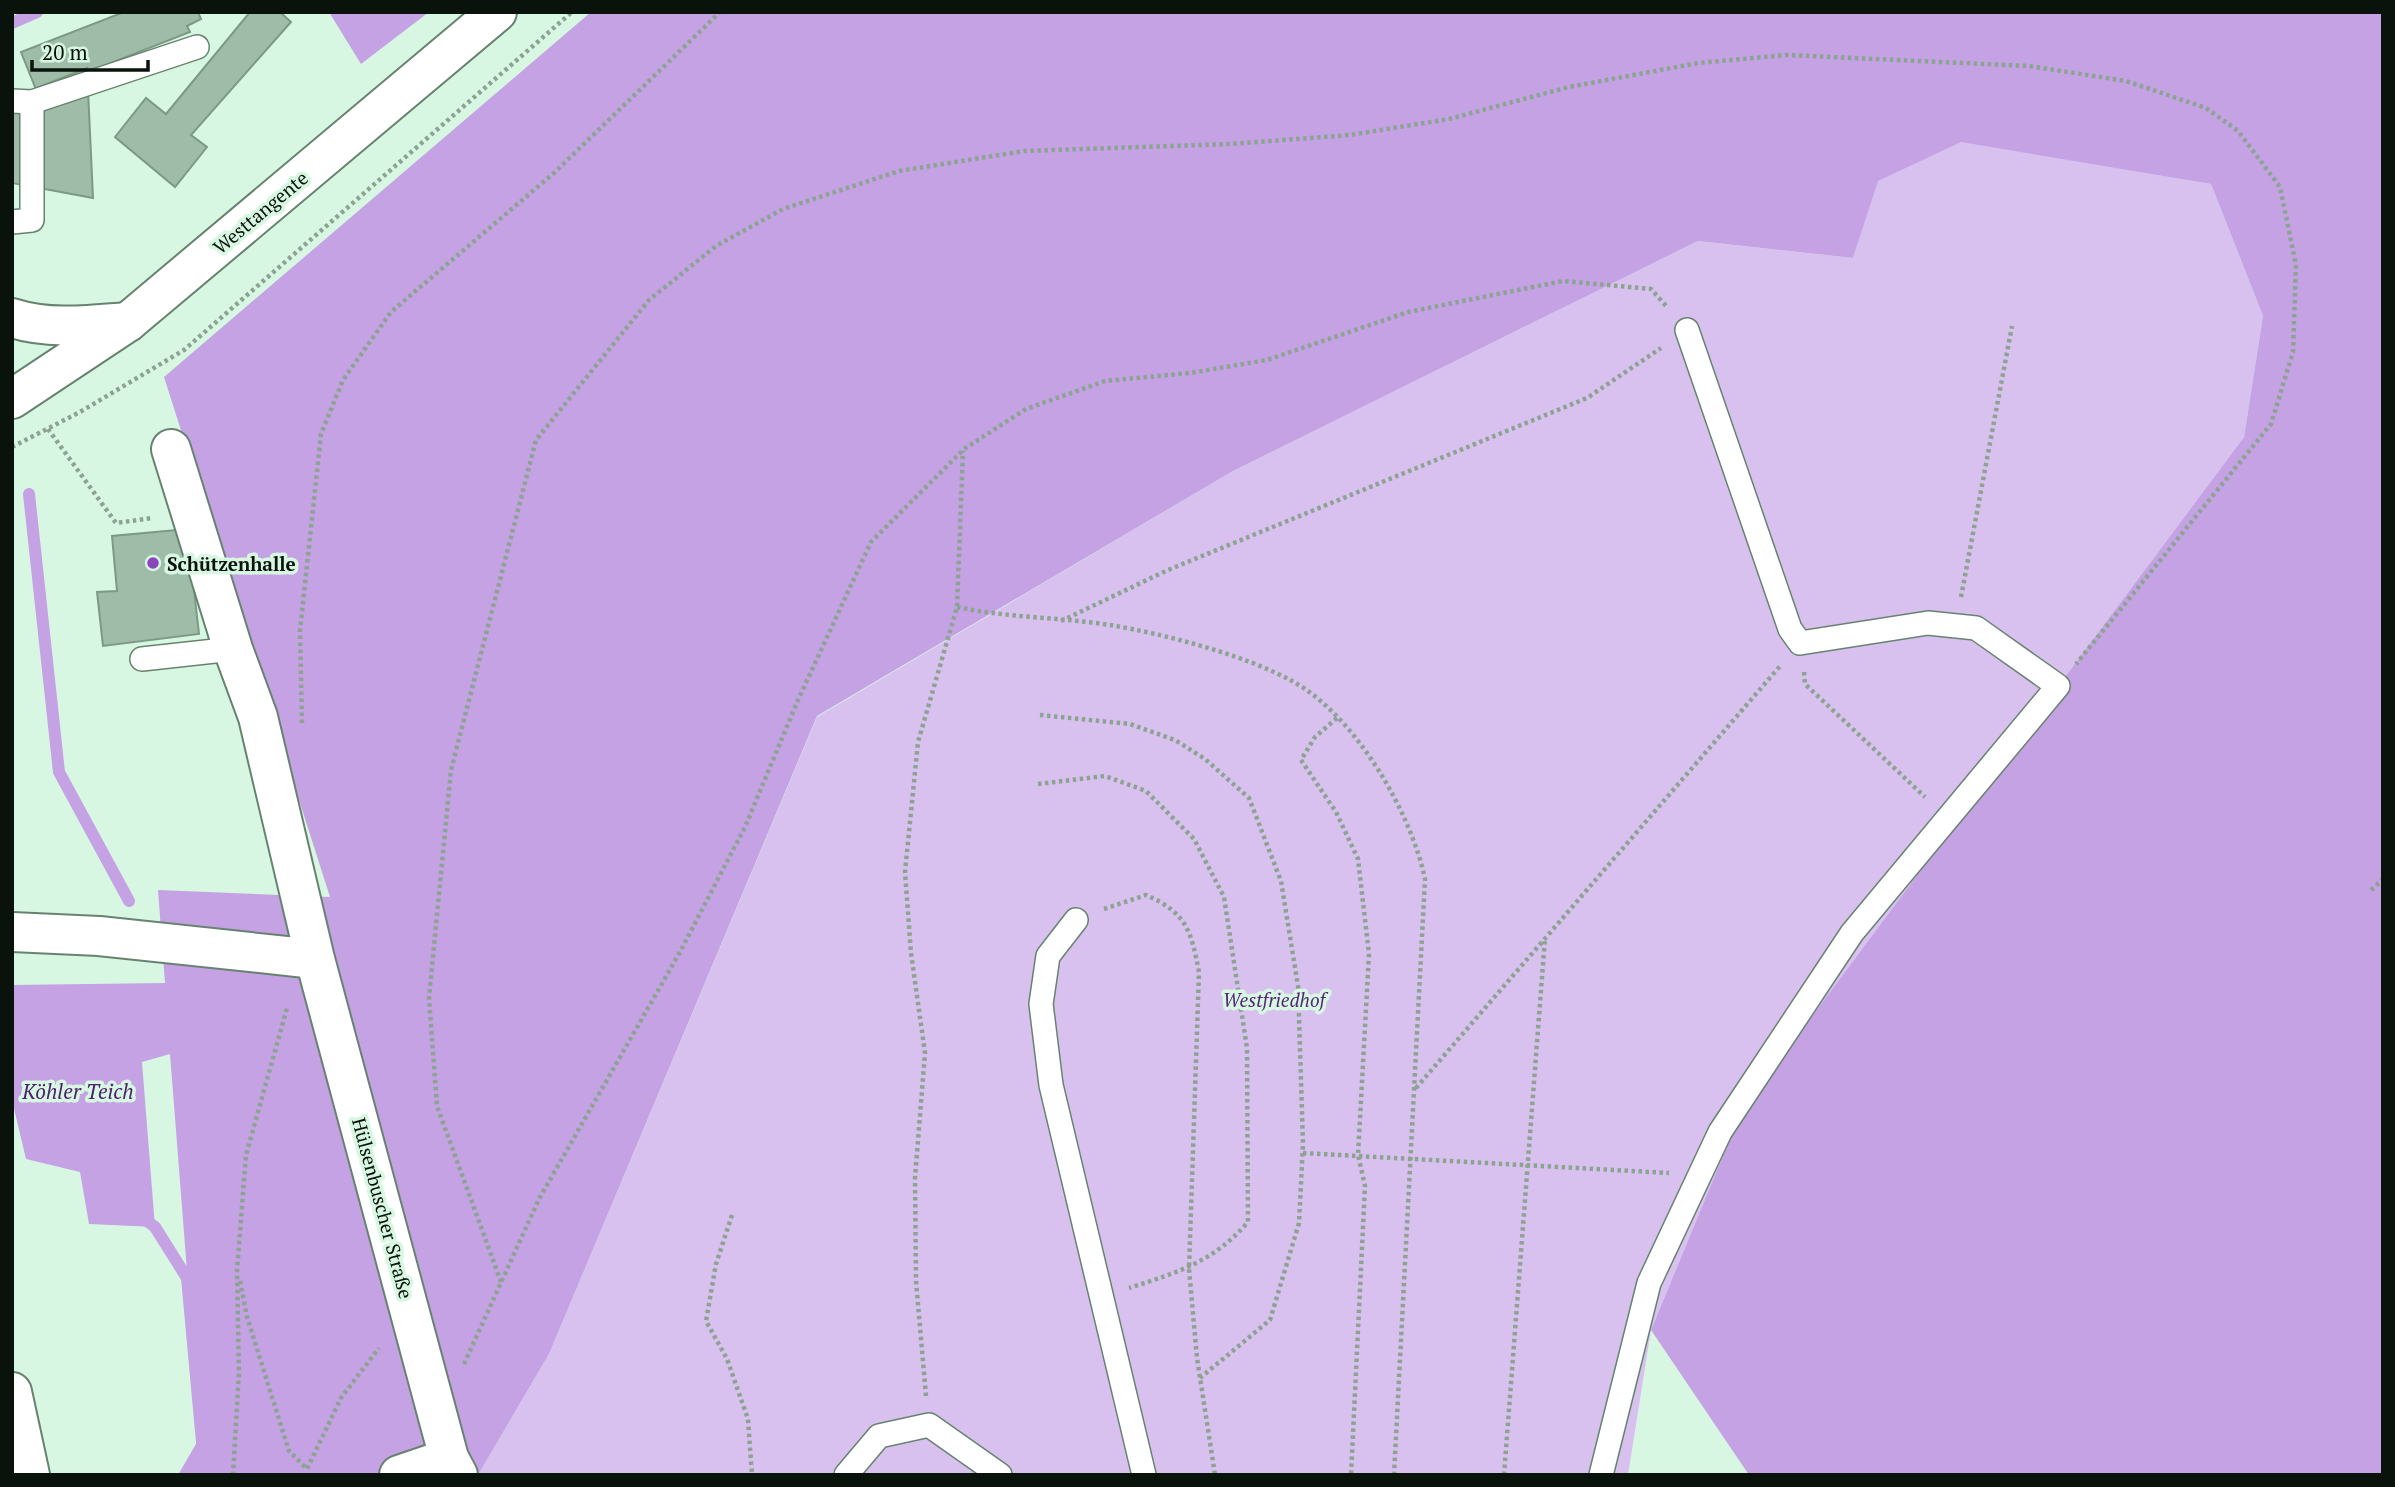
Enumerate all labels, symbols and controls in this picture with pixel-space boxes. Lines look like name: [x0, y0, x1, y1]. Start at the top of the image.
scale bar: [32, 28, 147, 72]
text: 20 m: [42, 38, 88, 66]
street label: Westtangente: [207, 165, 313, 259]
place label: Schützenhalle: [167, 551, 296, 576]
marker: Schützenhalle: [145, 555, 161, 571]
park label: Westfriedhof: [1223, 987, 1329, 1012]
water label: Köhler Teich: [21, 1077, 134, 1105]
street label: Hülsenbuscher Straße: [347, 1115, 419, 1301]

